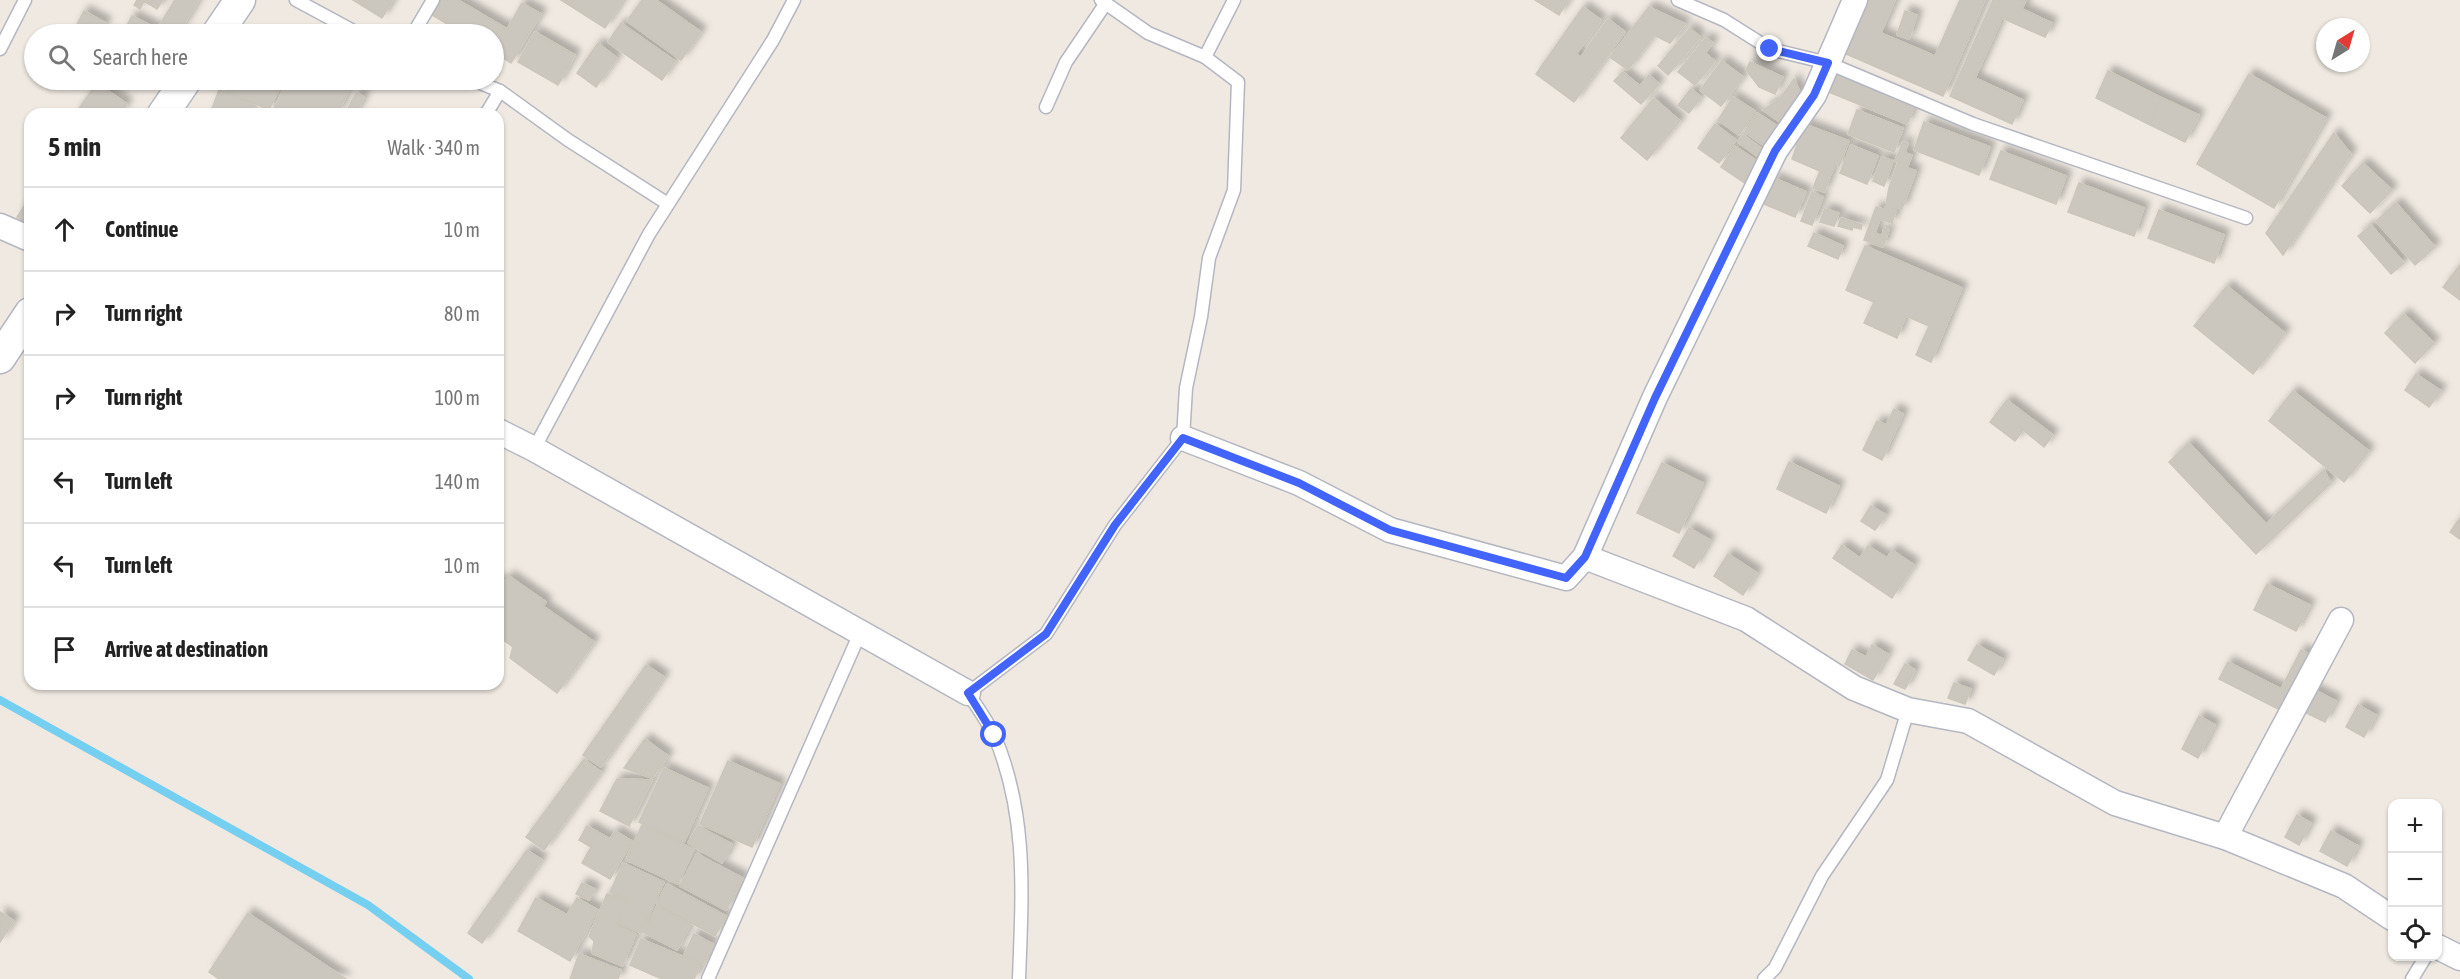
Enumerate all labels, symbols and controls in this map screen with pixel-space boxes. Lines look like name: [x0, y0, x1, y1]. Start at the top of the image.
north arrow: [2316, 18, 2370, 72]
search box: [24, 24, 504, 90]
route end: [1756, 35, 1782, 61]
icon: search: [45, 41, 78, 74]
text: Search here: [93, 44, 188, 70]
text: 5 min: [48, 132, 101, 162]
text: Walk · 340 m: [388, 136, 480, 159]
icon: ahead: [48, 213, 81, 246]
text: Continue: [105, 216, 179, 242]
text: 10 m: [444, 218, 480, 241]
icon: right: [48, 297, 81, 330]
text: Turn right: [105, 300, 182, 326]
text: 80 m: [444, 302, 480, 325]
icon: right: [48, 381, 81, 414]
text: Turn right: [105, 384, 182, 410]
text: 100 m: [435, 386, 480, 409]
icon: left: [48, 465, 81, 498]
text: Turn left: [105, 468, 172, 494]
text: 140 m: [435, 470, 480, 493]
icon: left: [48, 549, 81, 582]
text: Turn left: [105, 552, 172, 578]
text: 10 m: [444, 554, 480, 577]
icon: arrive: [48, 633, 81, 666]
text: Arrive at destination: [105, 636, 268, 662]
route start: [980, 721, 1006, 747]
map controls: [2388, 799, 2442, 961]
button: +: [2388, 799, 2442, 853]
button: −: [2388, 853, 2442, 907]
button: locate: [2388, 907, 2442, 961]

